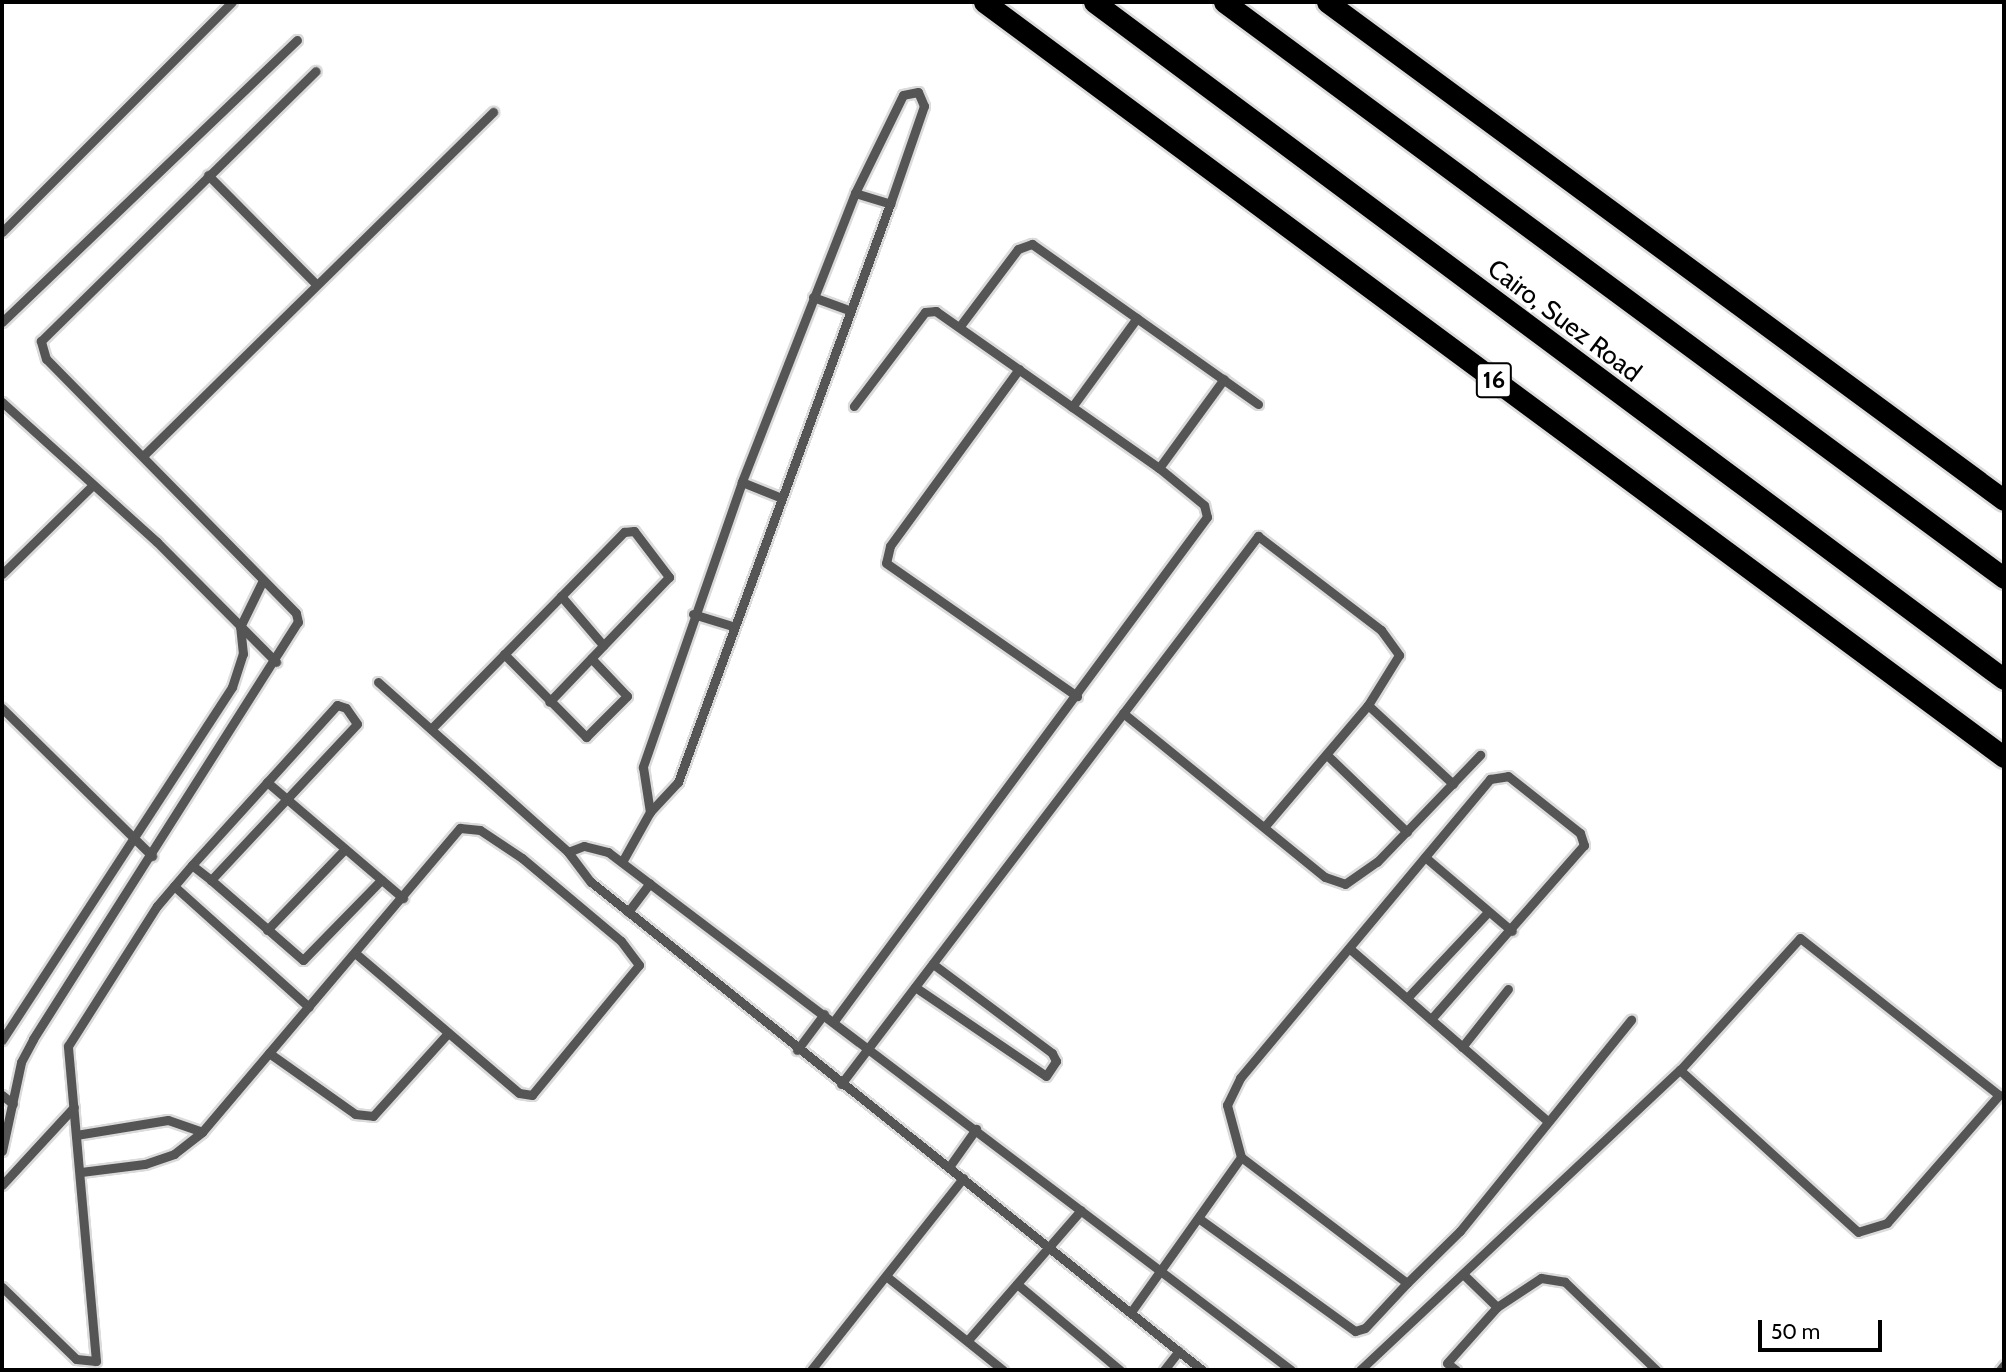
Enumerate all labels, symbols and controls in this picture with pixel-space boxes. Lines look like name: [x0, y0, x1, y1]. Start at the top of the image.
street label: Cairo, Suez Road: [1481, 253, 1647, 389]
road number: 16: [1475, 360, 1513, 400]
scale bar: [1761, 1306, 1885, 1350]
text: 50 m: [1771, 1319, 1820, 1344]

